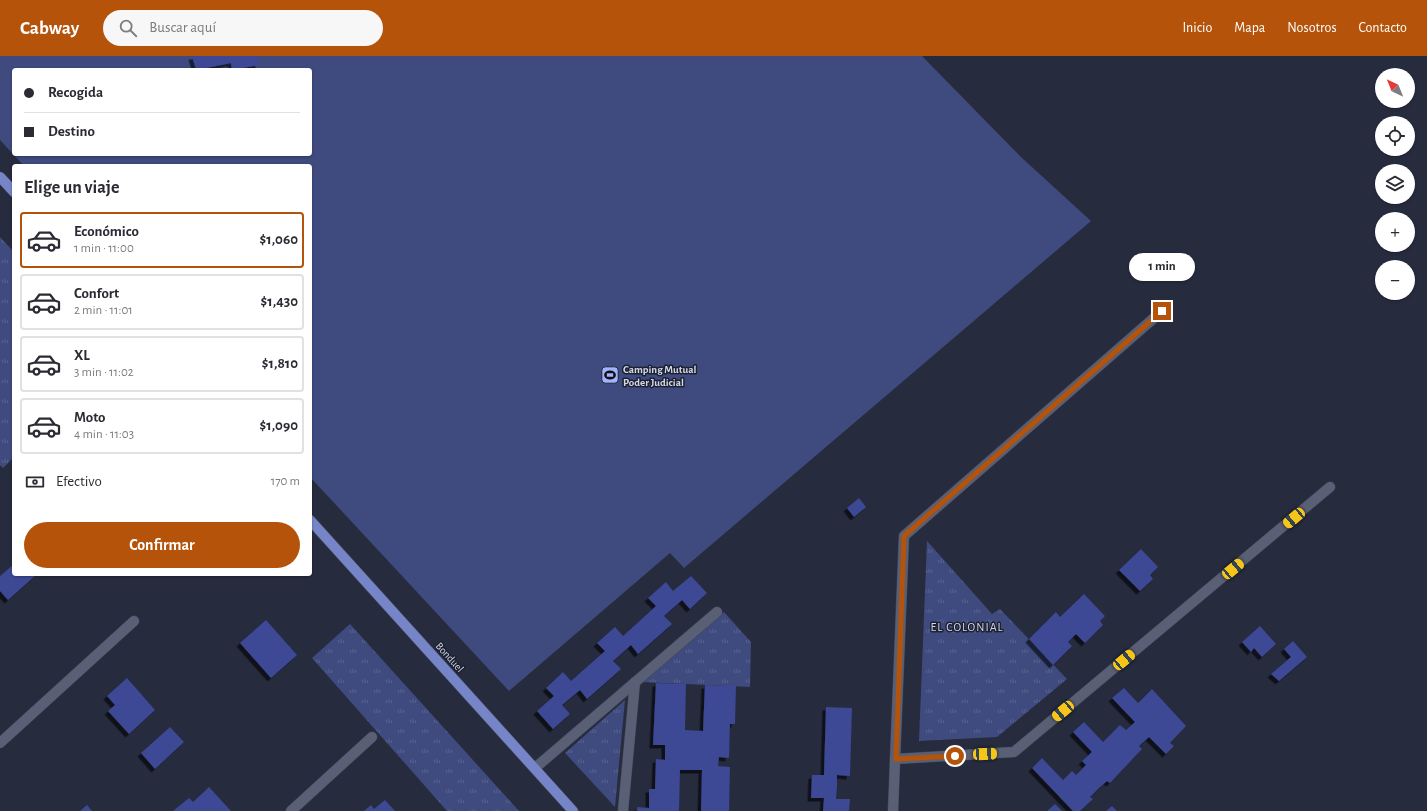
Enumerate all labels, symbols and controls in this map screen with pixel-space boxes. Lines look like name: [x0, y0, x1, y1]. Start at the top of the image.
search box: [103, 10, 383, 46]
icon: search: [117, 17, 139, 39]
text: Cabway: [20, 19, 79, 38]
text: Buscar aquí: [149, 20, 216, 35]
text: Inicio: [1182, 21, 1212, 35]
text: Mapa: [1234, 21, 1265, 35]
text: Nosotros: [1287, 21, 1337, 35]
text: Contacto: [1359, 21, 1407, 35]
north arrow: [1375, 68, 1415, 108]
map controls: [1375, 68, 1415, 300]
text: Recogida: [48, 85, 103, 100]
button: locate: [1375, 116, 1415, 156]
text: Destino: [48, 124, 95, 139]
button: layers: [1375, 164, 1415, 204]
text: Elige un viaje: [24, 179, 119, 197]
button: +: [1375, 212, 1415, 252]
icon: car: [26, 222, 62, 258]
text: Económico: [74, 224, 139, 239]
text: $1,060: [260, 232, 298, 247]
text: 1 min · 11:00: [74, 242, 134, 255]
callout: 1 min: [1129, 253, 1195, 281]
text: 1 min: [1148, 260, 1176, 273]
button: −: [1375, 260, 1415, 300]
icon: car: [26, 284, 62, 320]
text: Confort: [74, 286, 119, 301]
text: $1,430: [261, 294, 298, 309]
route end: [1153, 302, 1171, 320]
text: 2 min · 11:01: [74, 304, 133, 317]
icon: car: [26, 346, 62, 382]
text: XL: [74, 348, 90, 363]
text: $1,810: [262, 356, 298, 371]
place label: Camping Mutual Poder Judicial: [623, 364, 696, 388]
sports icon: Camping Mutual Poder Judicial: [600, 365, 620, 385]
text: 3 min · 11:02: [74, 366, 134, 379]
icon: car: [26, 408, 62, 444]
text: Moto: [74, 410, 106, 425]
text: $1,090: [260, 418, 298, 433]
text: 4 min · 11:03: [74, 428, 134, 441]
icon: cash: [24, 471, 46, 493]
text: Efectivo: [56, 474, 102, 489]
text: 170 m: [271, 475, 300, 488]
car: [1281, 506, 1307, 530]
button: Confirmar: [24, 522, 300, 568]
car: [1220, 557, 1246, 581]
district label: EL COLONIAL: [930, 621, 1004, 633]
street label: Bonduel: [434, 640, 466, 674]
car: [1111, 648, 1137, 672]
car: [1050, 699, 1076, 723]
route start: [946, 747, 964, 765]
car: [973, 747, 997, 761]

